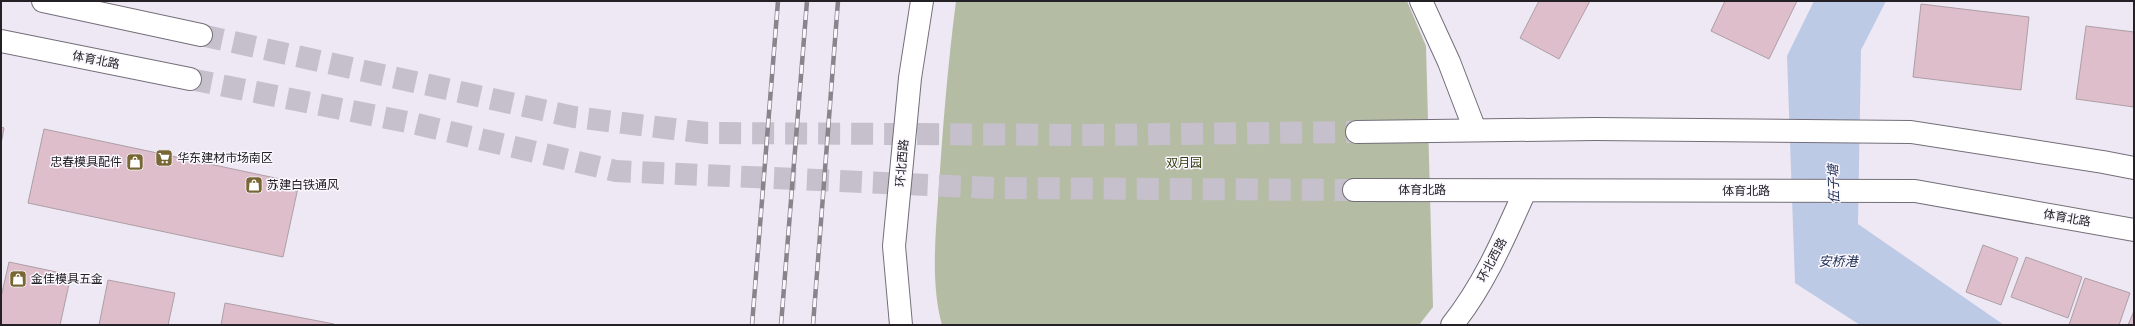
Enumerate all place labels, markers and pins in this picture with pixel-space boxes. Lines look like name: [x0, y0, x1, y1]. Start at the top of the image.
supermarket icon: 华东建材市场南区: [154, 148, 174, 168]
place label: 华东建材市场南区: [177, 149, 273, 166]
shop icon: 忠春模具配件: [125, 152, 145, 172]
place label: 忠春模具配件: [50, 153, 122, 170]
shop icon: 苏建白铁通风: [244, 175, 264, 195]
place label: 苏建白铁通风: [267, 176, 339, 193]
shop icon: 金佳模具五金: [8, 269, 28, 289]
place label: 金佳模具五金: [31, 270, 103, 287]

